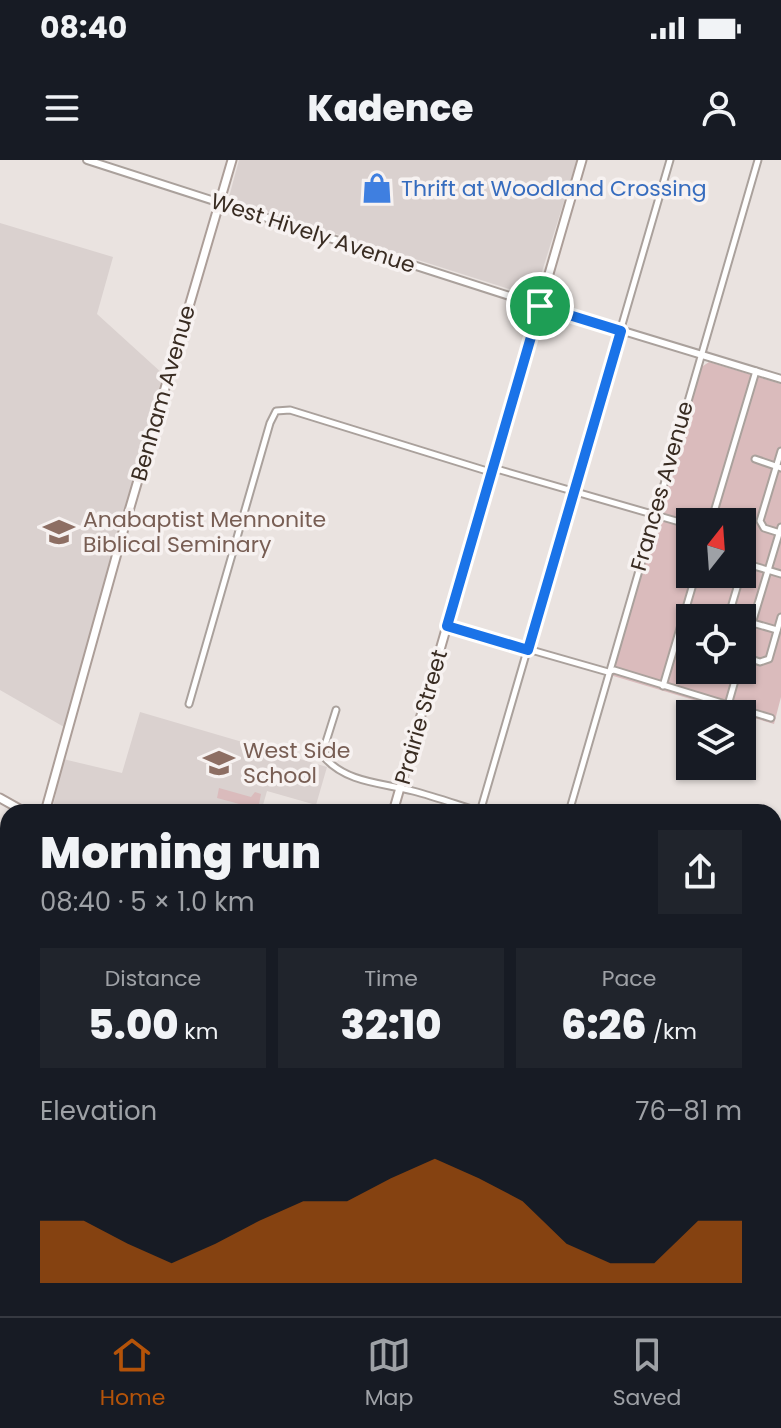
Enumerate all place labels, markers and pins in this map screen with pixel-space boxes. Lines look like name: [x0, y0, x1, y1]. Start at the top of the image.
shop icon: Thrift at Woodland Crossing: [360, 171, 394, 205]
place label: Thrift at Woodland Crossing: [401, 173, 707, 204]
pin: [506, 272, 574, 340]
place label: Anabaptist Mennonite Biblical Seminary: [83, 504, 326, 560]
school or university icon: Anabaptist Mennonite Biblical Seminary: [42, 515, 76, 549]
place label: West Side School: [243, 735, 350, 791]
school or university icon: West Side School: [202, 746, 236, 780]

